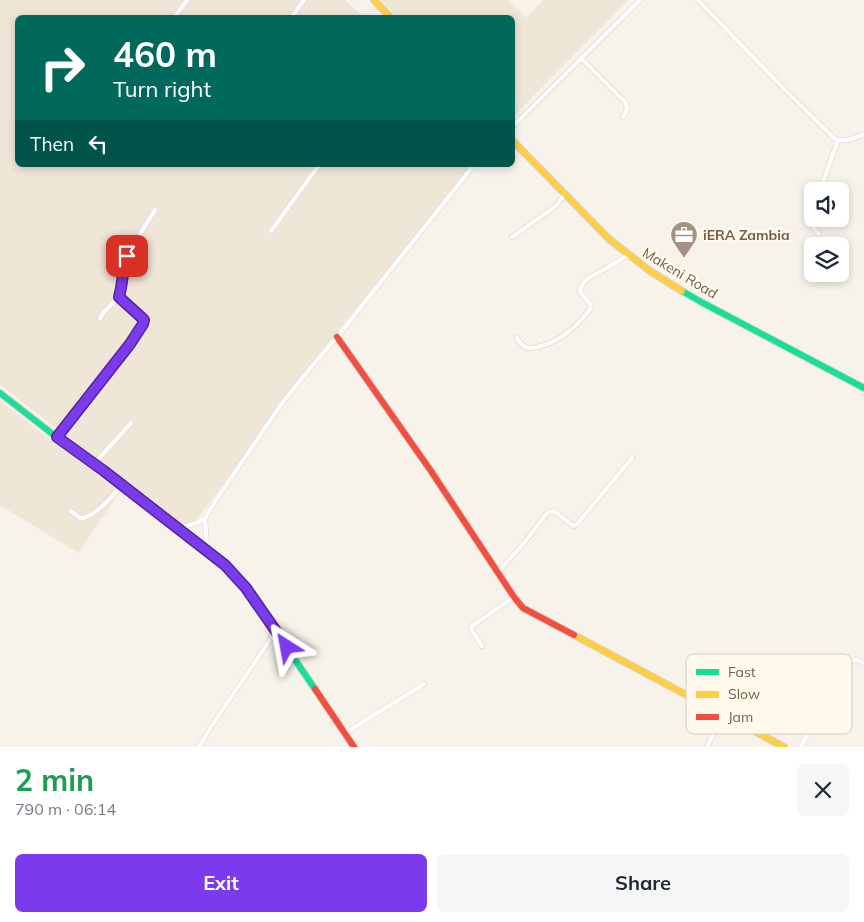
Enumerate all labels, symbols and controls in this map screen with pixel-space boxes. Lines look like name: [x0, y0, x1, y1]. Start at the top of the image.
text: 460 m: [113, 32, 217, 76]
icon: right: [30, 35, 95, 100]
text: Turn right: [113, 75, 211, 103]
icon: left: [84, 130, 112, 158]
text: Then: [30, 132, 74, 156]
map controls: [804, 182, 849, 282]
button: sound: [804, 182, 849, 227]
office icon: iERA Zambia: [669, 220, 699, 259]
place label: iERA Zambia: [703, 226, 790, 244]
pin: [106, 235, 148, 277]
button: layers: [804, 237, 849, 282]
icon: arrive: [113, 242, 141, 270]
street label: Makeni Road: [639, 244, 721, 302]
position arrow: [260, 620, 312, 672]
legend: [686, 654, 852, 734]
text: Fast: [728, 663, 756, 681]
text: Slow: [728, 685, 760, 703]
text: Jam: [728, 708, 753, 726]
text: 2 min: [15, 761, 94, 799]
button: close: [797, 764, 849, 816]
text: 790 m · 06:14: [15, 799, 116, 819]
button: Exit: [15, 854, 427, 912]
button: Share: [437, 854, 849, 912]

